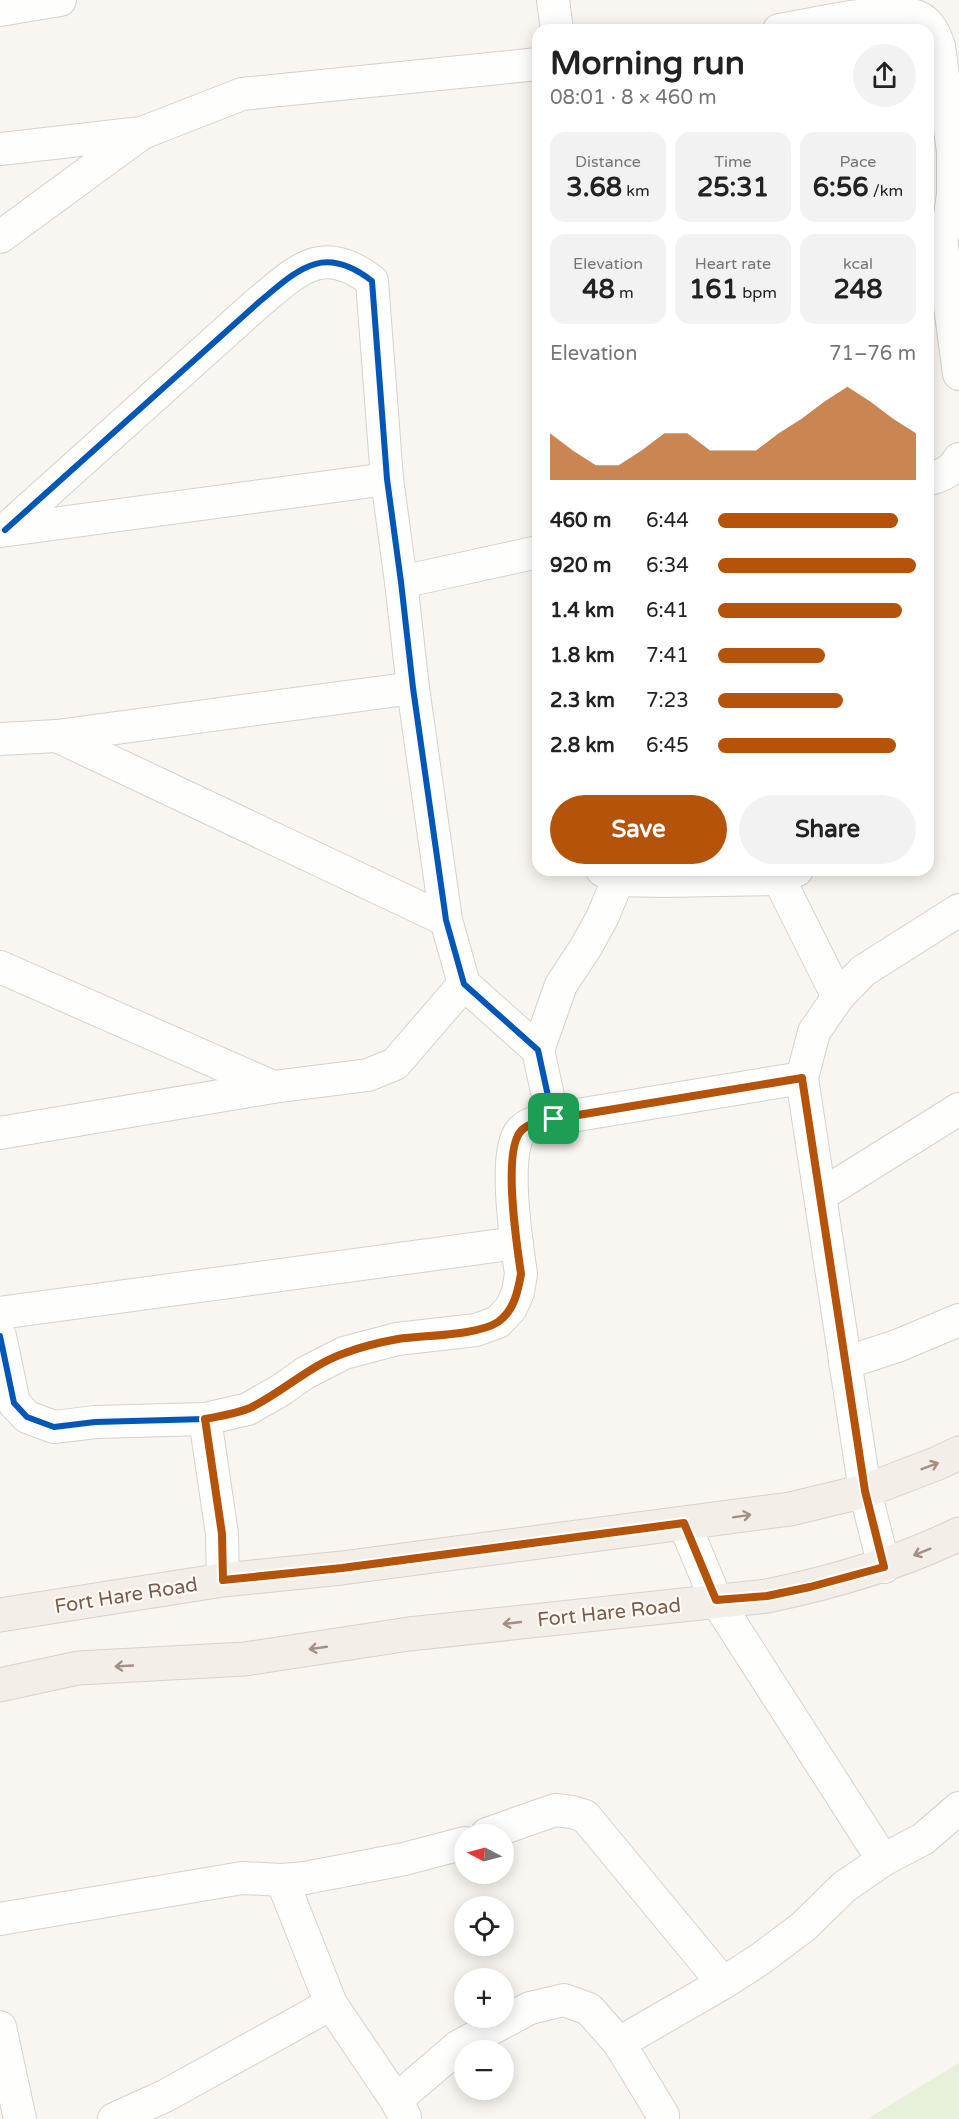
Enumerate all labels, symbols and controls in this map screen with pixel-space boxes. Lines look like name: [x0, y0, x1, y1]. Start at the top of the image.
text: Morning run: [550, 44, 745, 83]
button: share: [853, 44, 916, 107]
text: 08:01 · 8 × 460 m: [550, 86, 717, 110]
text: Distance: [575, 152, 641, 172]
text: Time: [714, 152, 752, 172]
text: Pace: [840, 152, 876, 172]
text: 3.68: [566, 172, 622, 203]
text: 25:31: [697, 172, 769, 203]
text: 6:56: [813, 172, 869, 203]
text: km: [622, 181, 650, 201]
text: /km: [869, 181, 903, 201]
text: Elevation: [573, 254, 643, 274]
text: Heart rate: [695, 254, 771, 274]
text: kcal: [843, 254, 873, 274]
text: 48: [582, 274, 615, 305]
text: 161: [689, 274, 738, 305]
text: 248: [834, 274, 882, 305]
text: m: [615, 283, 634, 303]
text: bpm: [738, 283, 777, 303]
text: Elevation: [550, 342, 637, 366]
text: 71–76 m: [829, 342, 916, 366]
text: 460 m: [550, 509, 611, 533]
text: 6:44: [646, 509, 689, 533]
text: 920 m: [550, 554, 611, 578]
text: 6:34: [646, 554, 689, 578]
text: 1.4 km: [550, 599, 614, 623]
text: 6:41: [646, 599, 689, 623]
text: 1.8 km: [550, 644, 615, 668]
text: 7:41: [646, 644, 689, 668]
text: 2.3 km: [550, 689, 615, 713]
text: 7:23: [646, 689, 689, 713]
text: 2.8 km: [550, 734, 615, 758]
text: 6:45: [646, 734, 689, 758]
button: Save: [550, 795, 727, 864]
button: Share: [739, 795, 916, 864]
pin: [528, 1093, 579, 1144]
icon: arrive: [537, 1102, 570, 1135]
one-way arrow: [920, 1460, 939, 1471]
one-way arrow: [732, 1510, 751, 1521]
one-way arrow: [913, 1547, 932, 1558]
street label: Fort Hare Road: [53, 1573, 199, 1619]
street label: Fort Hare Road: [536, 1594, 682, 1632]
one-way arrow: [502, 1618, 522, 1629]
one-way arrow: [309, 1642, 329, 1653]
one-way arrow: [115, 1660, 135, 1671]
north arrow: [454, 1824, 514, 1884]
map controls: [454, 1824, 514, 2100]
button: locate: [454, 1896, 514, 1956]
button: +: [454, 1968, 514, 2028]
button: −: [454, 2040, 514, 2100]

